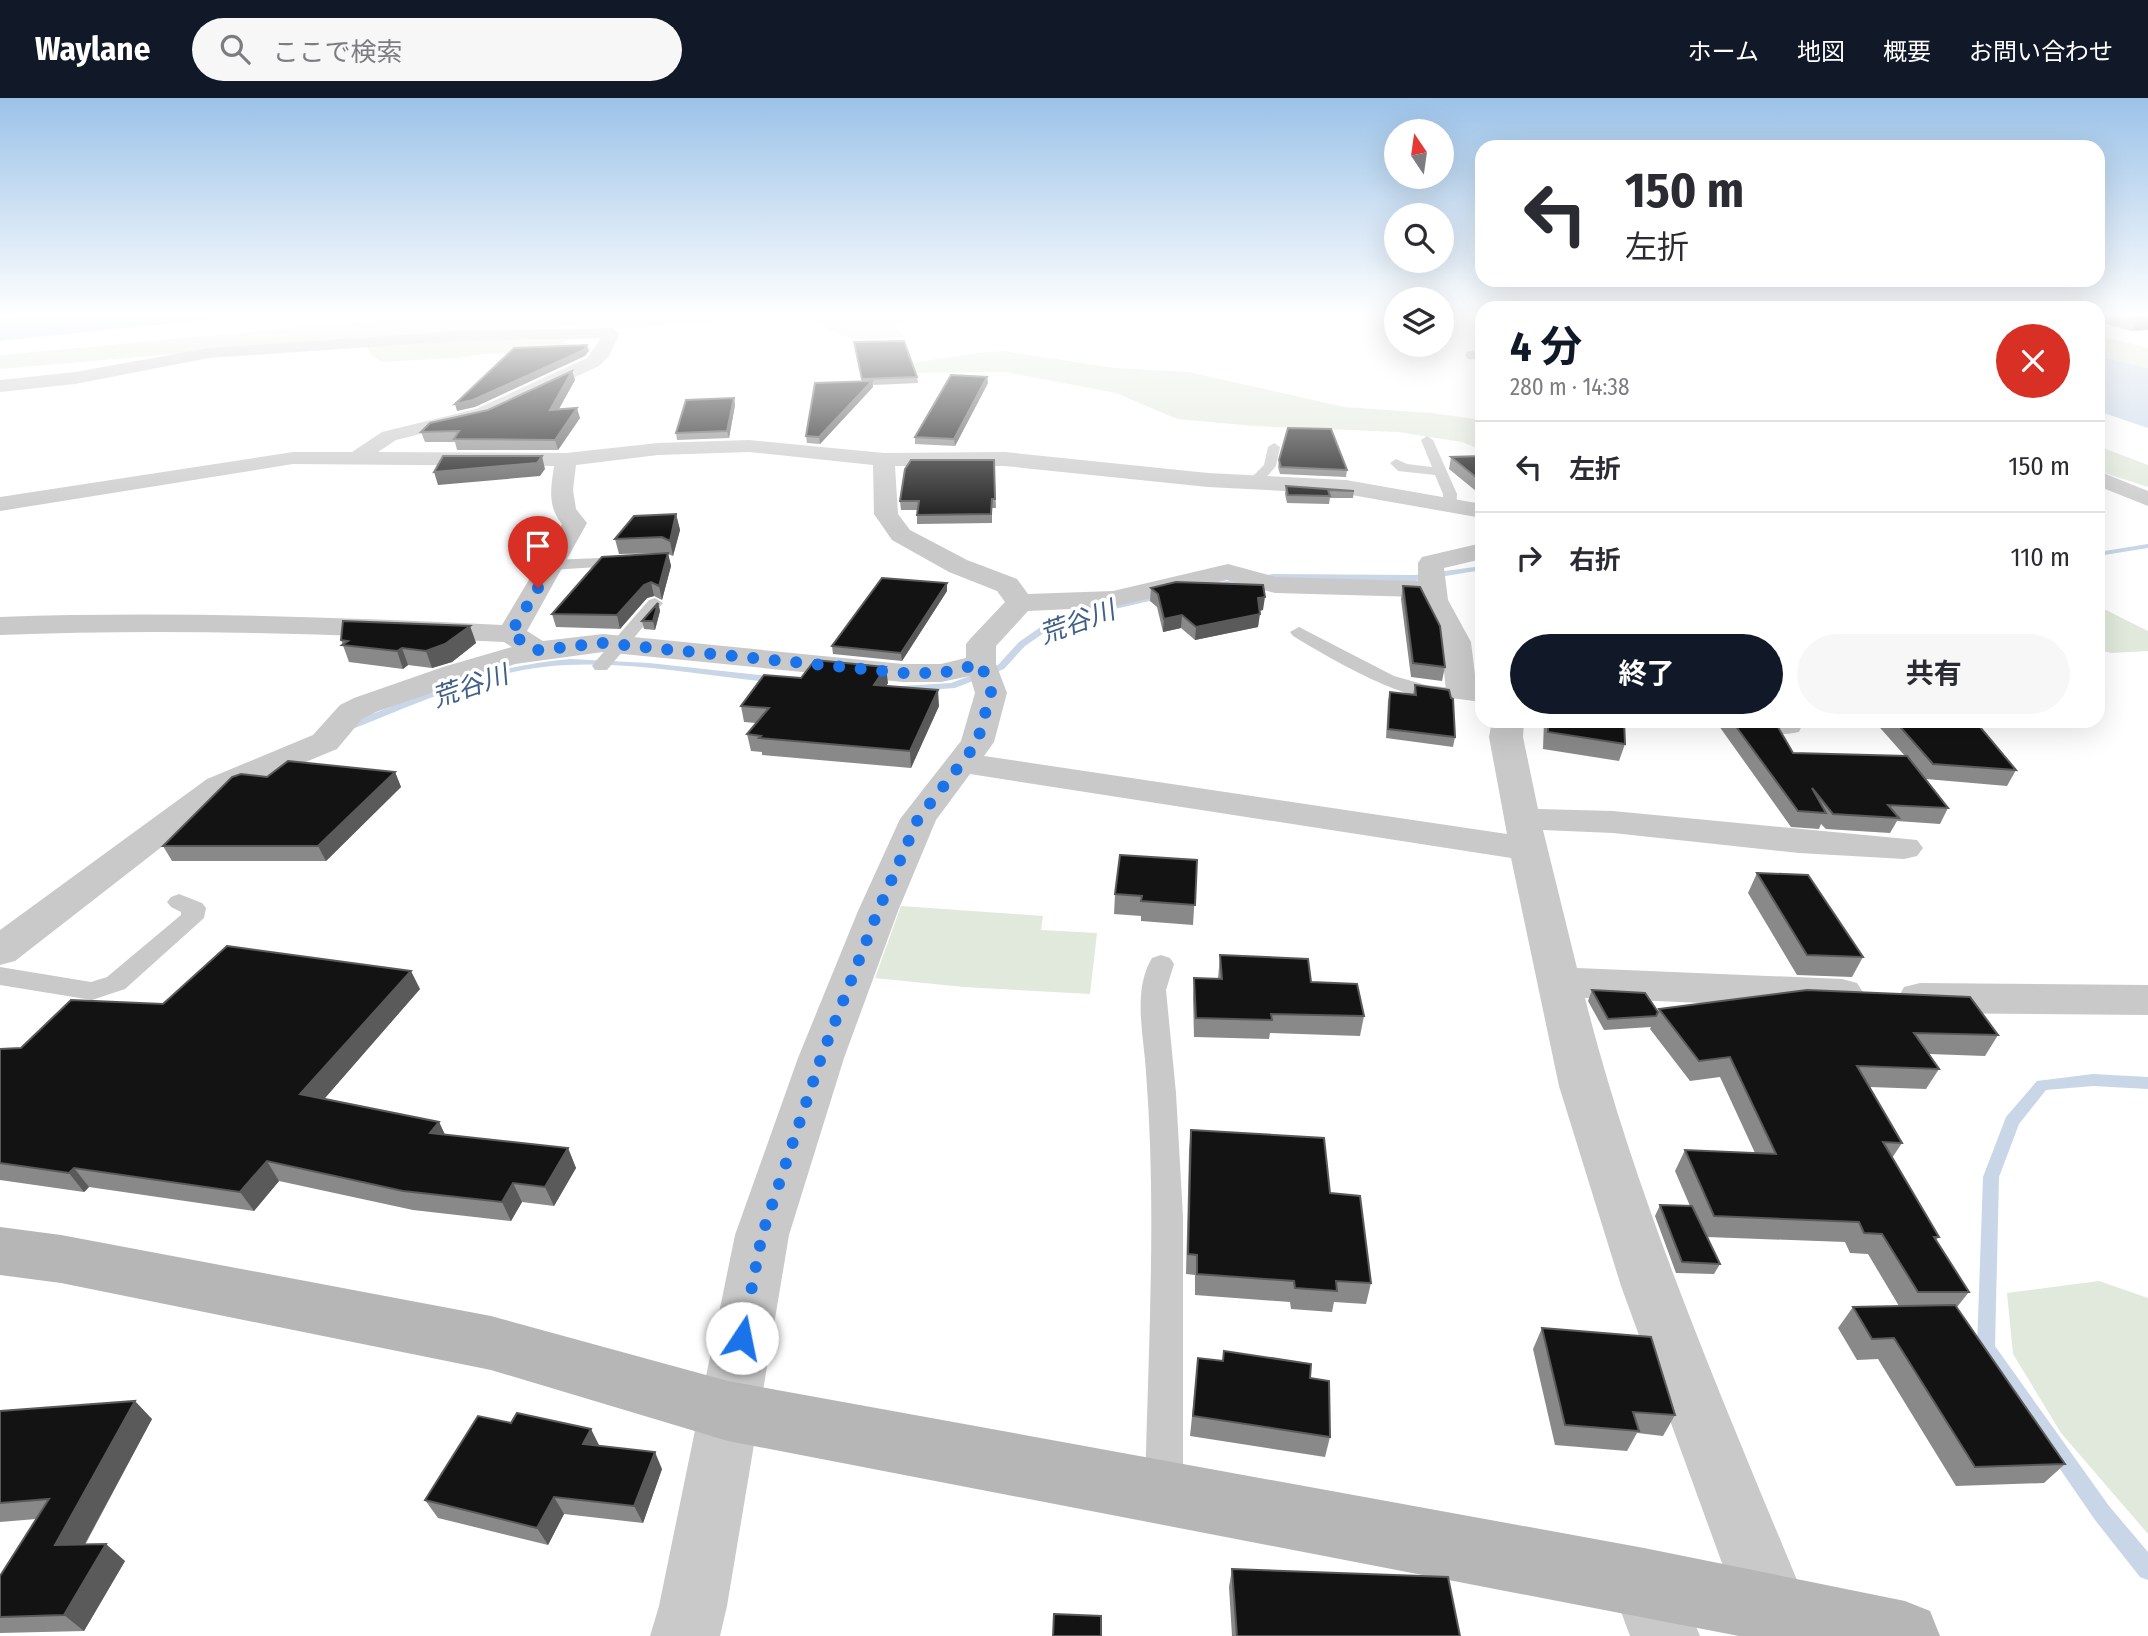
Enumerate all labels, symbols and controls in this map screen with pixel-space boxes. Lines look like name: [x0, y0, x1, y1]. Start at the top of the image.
search box: [192, 18, 682, 81]
text: Waylane: [35, 29, 150, 69]
icon: search: [216, 30, 254, 68]
text: ここで検索: [272, 37, 402, 68]
text: ホーム: [1688, 38, 1759, 66]
text: 地図: [1797, 38, 1845, 66]
text: 概要: [1883, 38, 1931, 66]
text: お問い合わせ: [1969, 38, 2113, 66]
north arrow: [1384, 119, 1454, 189]
map controls: [1384, 119, 1454, 357]
text: 150 m: [1625, 161, 1744, 220]
icon: left: [1510, 168, 1601, 259]
button: search: [1384, 203, 1454, 273]
text: 左折: [1625, 228, 1689, 266]
button: layers: [1384, 287, 1454, 357]
text: 4 分: [1510, 322, 1582, 372]
button: close: [1996, 324, 2070, 398]
text: 280 m · 14:38: [1510, 373, 1629, 401]
icon: left: [1510, 448, 1548, 486]
text: 150 m: [2008, 451, 2070, 482]
text: 左折: [1569, 454, 1621, 485]
pin: [508, 516, 568, 588]
icon: arrive: [519, 527, 557, 565]
icon: right: [1510, 539, 1548, 577]
text: 110 m: [2010, 542, 2070, 573]
text: 右折: [1569, 545, 1621, 576]
water label: 荒谷川: [1035, 594, 1122, 650]
button: 終了: [1510, 634, 1783, 714]
button: 共有: [1797, 634, 2070, 714]
water label: 荒谷川: [428, 658, 515, 714]
position arrow: [705, 1301, 779, 1375]

